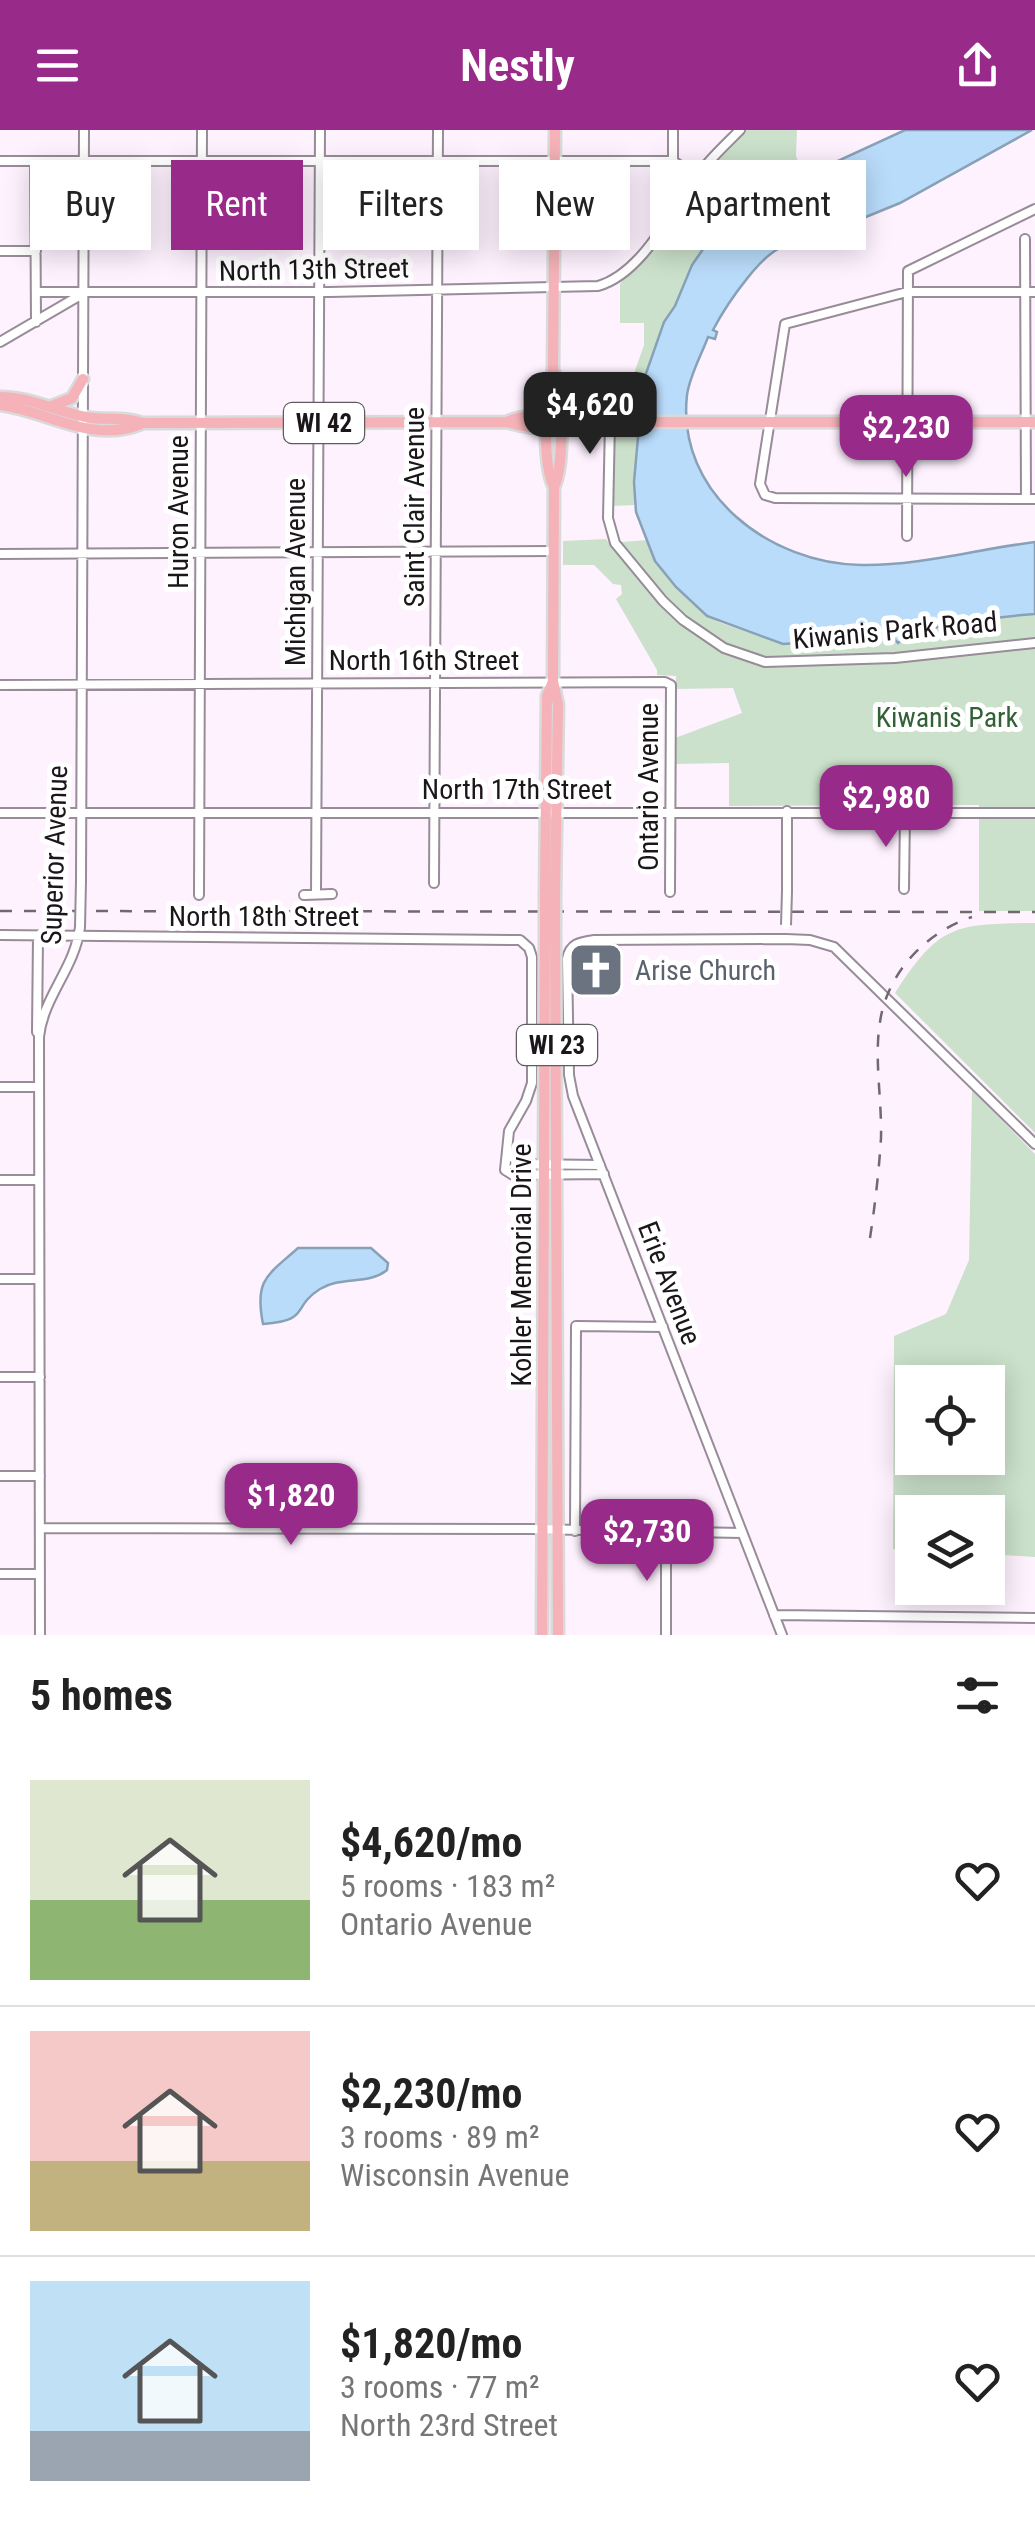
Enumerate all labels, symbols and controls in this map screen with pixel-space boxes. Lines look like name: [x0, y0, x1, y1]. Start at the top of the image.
icon: menu: [30, 38, 85, 93]
icon: share: [950, 38, 1005, 93]
text: Nestly: [460, 39, 575, 92]
chip: Buy: [30, 160, 151, 250]
chip: Rent: [171, 160, 303, 250]
chip: Filters: [323, 160, 479, 250]
chip: New: [499, 160, 630, 250]
chip: Apartment: [650, 160, 866, 250]
street label: North 13th Street: [219, 251, 409, 288]
pin: $4,620: [509, 372, 671, 457]
text: $4,620: [546, 385, 634, 423]
pin: $2,230: [825, 395, 987, 480]
road number: WI 42: [284, 403, 364, 443]
street label: Saint Clair Avenue: [398, 407, 431, 607]
text: $2,230: [862, 408, 950, 446]
street label: Huron Avenue: [162, 435, 195, 589]
street label: Michigan Avenue: [279, 478, 312, 666]
street label: Kiwanis Park Road: [791, 605, 999, 656]
street label: North 16th Street: [329, 644, 519, 677]
park label: Kiwanis Park: [876, 701, 1019, 734]
street label: Ontario Avenue: [632, 703, 665, 871]
street label: Superior Avenue: [35, 765, 74, 945]
pin: $2,980: [805, 765, 967, 850]
street label: North 17th Street: [422, 773, 612, 806]
text: $2,980: [842, 778, 930, 816]
street label: North 18th Street: [169, 900, 359, 933]
church icon: Arise Church: [566, 940, 626, 1000]
place label: Arise Church: [635, 954, 776, 987]
road number: WI 23: [517, 1025, 597, 1065]
street label: Kohler Memorial Drive: [505, 1143, 538, 1387]
street label: Erie Avenue: [631, 1217, 708, 1349]
map controls: [895, 1365, 1005, 1605]
button: locate: [895, 1365, 1005, 1475]
pin: $1,820: [210, 1463, 372, 1548]
text: $1,820: [247, 1476, 335, 1514]
button: layers: [895, 1495, 1005, 1605]
pin: $2,730: [566, 1499, 728, 1584]
text: $2,730: [603, 1512, 691, 1550]
icon: filters: [950, 1668, 1005, 1723]
text: 5 homes: [30, 1671, 173, 1720]
text: $4,620/mo: [340, 1818, 522, 1867]
icon: home: [110, 1820, 230, 1940]
icon: heart: [950, 1853, 1005, 1908]
text: 5 rooms · 183 m²: [340, 1867, 555, 1905]
text: Ontario Avenue: [340, 1905, 532, 1943]
text: $2,230/mo: [340, 2069, 522, 2118]
icon: home: [110, 2071, 230, 2191]
icon: heart: [950, 2104, 1005, 2159]
text: 3 rooms · 89 m²: [340, 2118, 539, 2156]
text: Wisconsin Avenue: [340, 2156, 570, 2194]
text: $1,820/mo: [340, 2319, 522, 2368]
icon: home: [110, 2321, 230, 2441]
icon: heart: [950, 2354, 1005, 2409]
text: 3 rooms · 77 m²: [340, 2368, 539, 2406]
text: North 23rd Street: [340, 2406, 558, 2444]

